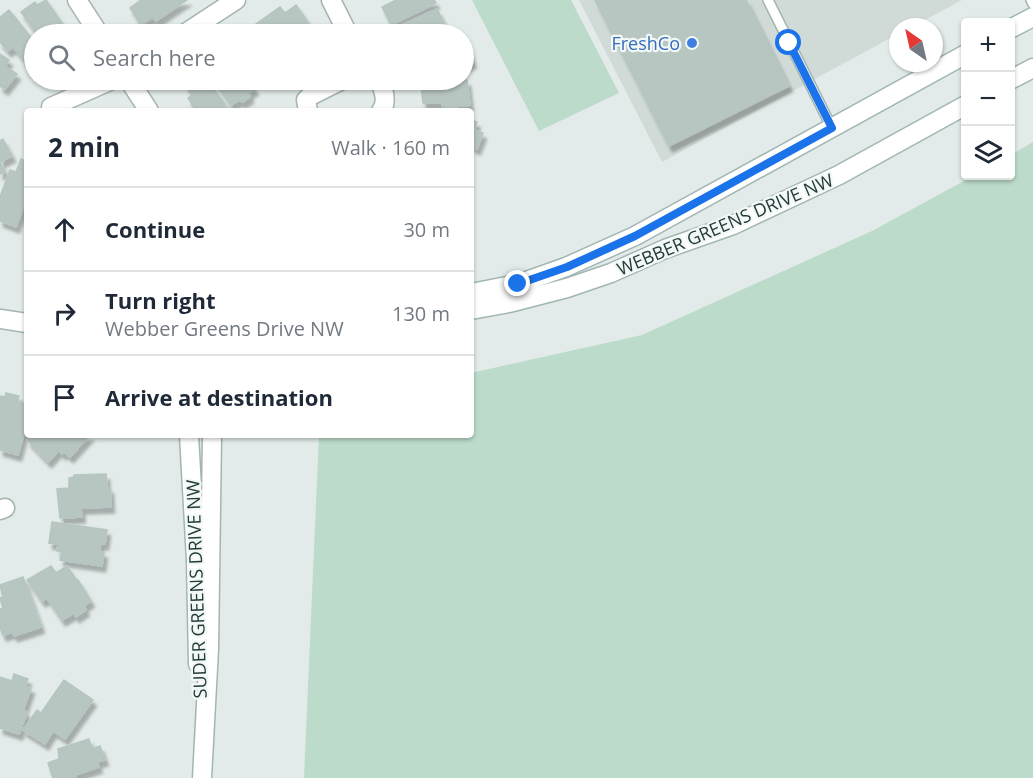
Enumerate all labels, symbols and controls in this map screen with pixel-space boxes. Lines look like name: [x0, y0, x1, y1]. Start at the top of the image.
north arrow: [889, 18, 943, 72]
map controls: [961, 18, 1015, 180]
button: +: [961, 18, 1015, 72]
search box: [24, 24, 474, 90]
route start: [775, 29, 801, 55]
place label: FreshCo: [611, 31, 680, 55]
marker: FreshCo: [685, 36, 699, 50]
icon: search: [45, 41, 78, 74]
text: Search here: [93, 42, 216, 72]
button: −: [961, 72, 1015, 126]
button: layers: [961, 126, 1015, 180]
text: 2 min: [48, 129, 120, 165]
text: Walk · 160 m: [331, 134, 450, 161]
street label: WEBBER GREENS DRIVE NW: [613, 167, 837, 281]
icon: ahead: [48, 213, 81, 246]
text: Continue: [105, 214, 205, 244]
text: 30 m: [403, 216, 450, 243]
route end: [504, 270, 530, 296]
text: Turn right: [105, 285, 216, 315]
icon: right: [48, 297, 81, 330]
text: 130 m: [392, 300, 450, 327]
text: Webber Greens Drive NW: [105, 315, 344, 342]
icon: arrive: [48, 381, 81, 414]
text: Arrive at destination: [105, 382, 333, 412]
street label: SUDER GREENS DRIVE NW: [180, 479, 212, 699]

